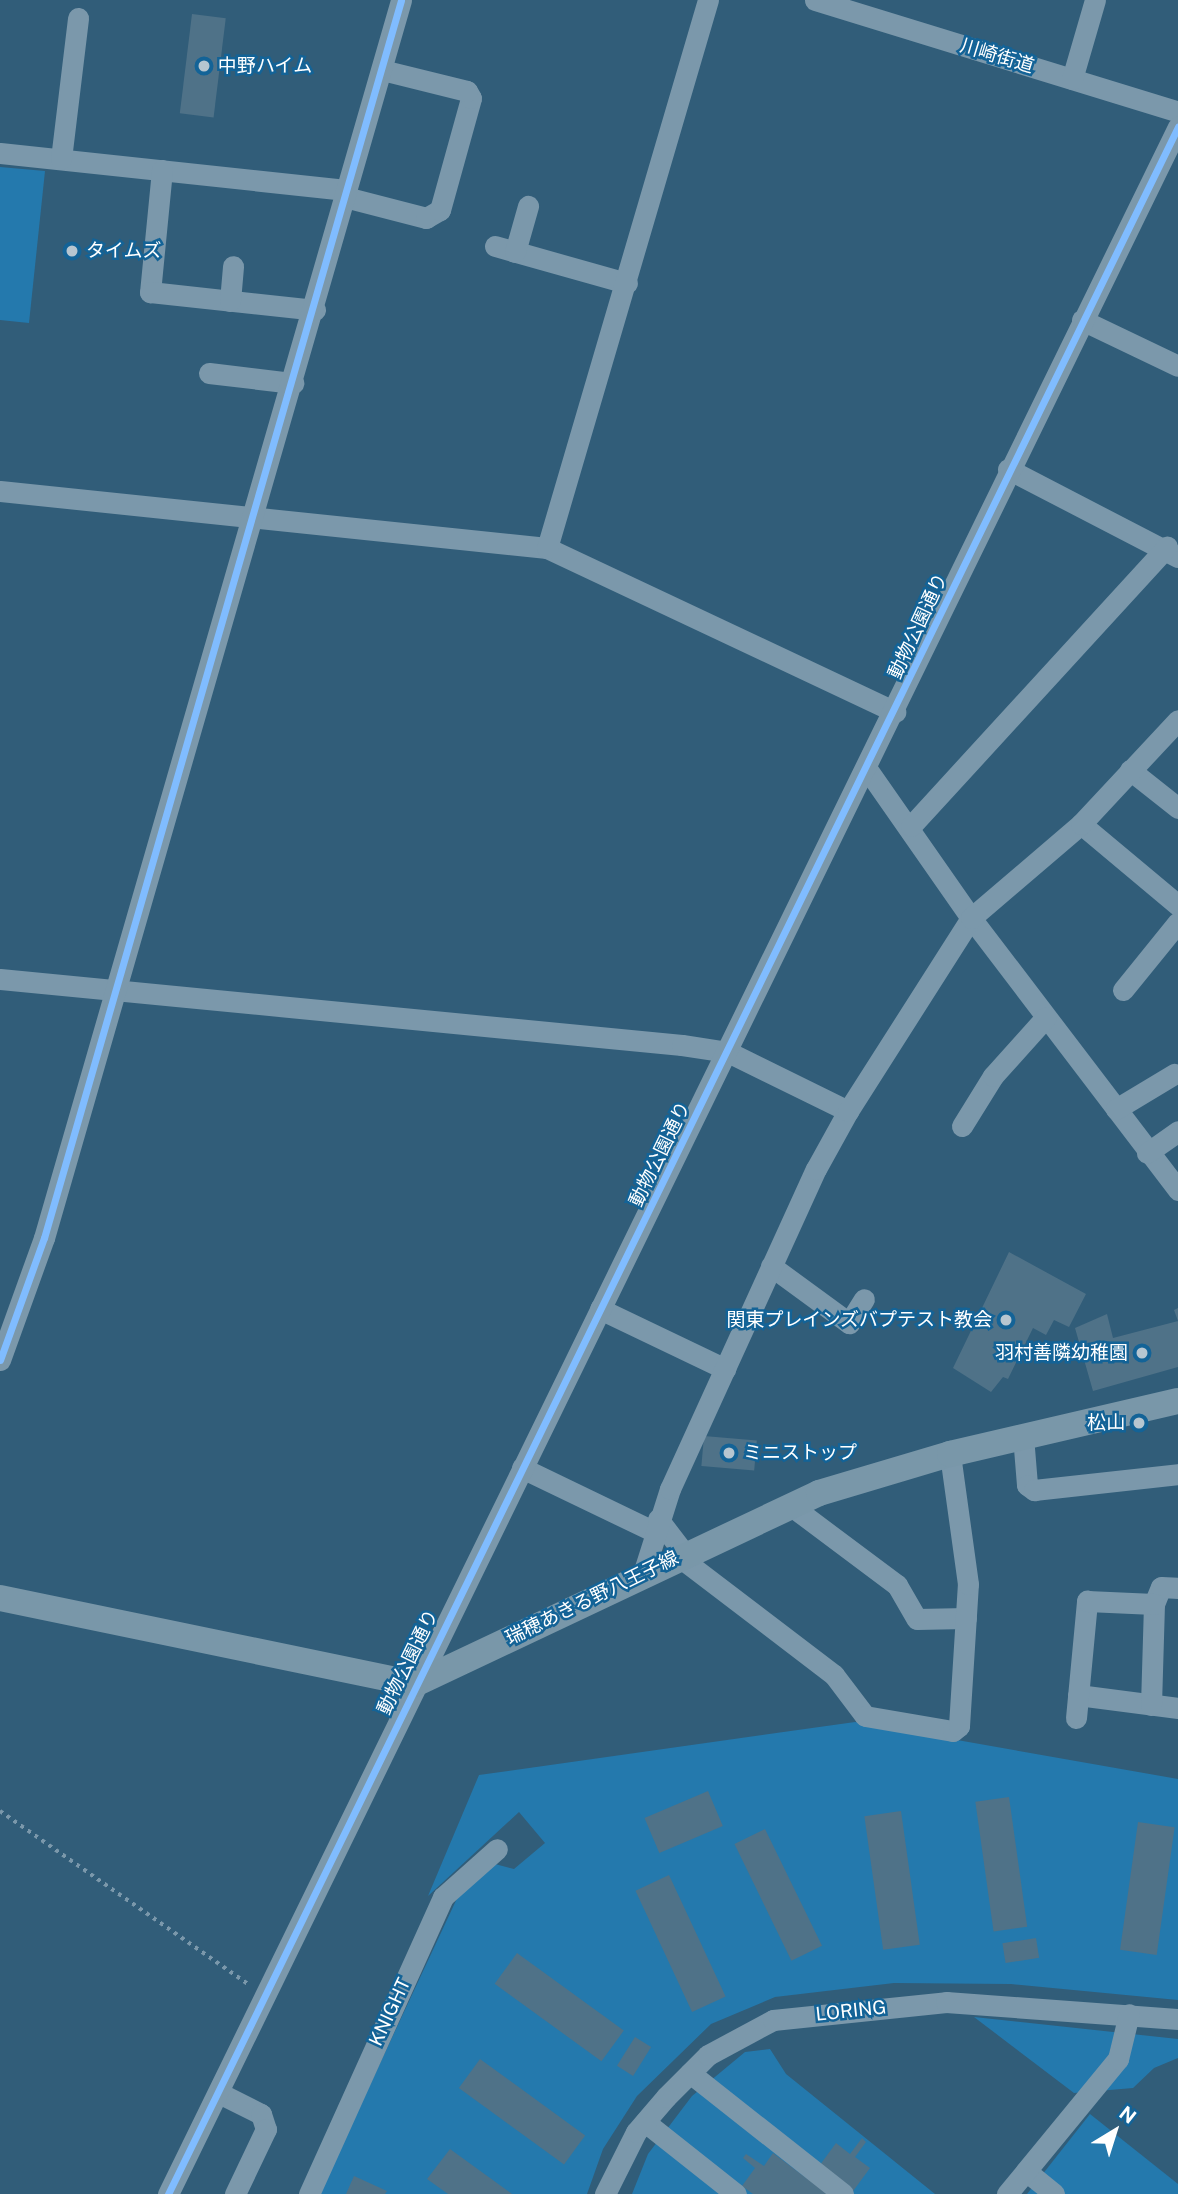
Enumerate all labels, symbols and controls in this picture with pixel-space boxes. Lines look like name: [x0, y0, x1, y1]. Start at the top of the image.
street label: 川崎街道: [957, 34, 1037, 78]
place label: 中野ハイム: [218, 55, 313, 77]
marker: 中野ハイム: [196, 58, 212, 74]
place label: タイムズ: [86, 240, 162, 262]
marker: タイムズ: [64, 243, 80, 259]
street label: 動物公園通り: [884, 570, 952, 682]
street label: 動物公園通り: [625, 1098, 695, 1210]
place label: 関東プレインズバプテスト教会: [726, 1309, 992, 1331]
marker: 関東プレインズバプテスト教会: [998, 1312, 1014, 1328]
place label: 羽村善隣幼稚園: [995, 1342, 1128, 1364]
marker: 羽村善隣幼稚園: [1134, 1345, 1150, 1361]
place label: 松山: [1087, 1412, 1125, 1434]
marker: 松山: [1131, 1415, 1147, 1431]
place label: ミニストップ: [743, 1442, 857, 1464]
marker: ミニストップ: [721, 1445, 737, 1461]
street label: 瑞穂あきる野八王子線: [502, 1546, 682, 1650]
street label: 動物公園通り: [373, 1606, 443, 1718]
street label: KNIGHT: [364, 1974, 416, 2050]
street label: LORING: [814, 1996, 888, 2026]
north arrow: [1080, 2096, 1150, 2166]
text: N: [1115, 2101, 1141, 2128]

